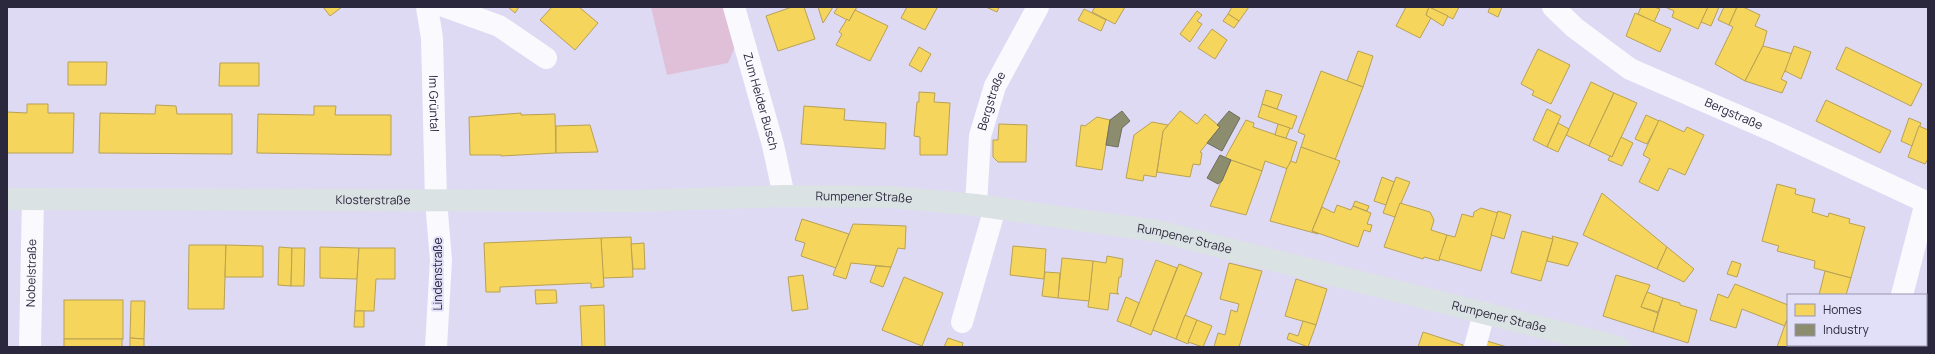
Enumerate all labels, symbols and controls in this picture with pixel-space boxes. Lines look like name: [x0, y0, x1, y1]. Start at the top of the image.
street label: Zum Heider Busch: [739, 50, 783, 151]
street label: Bergstraße: [973, 68, 1009, 133]
street label: Im Grüntal: [425, 75, 443, 132]
street label: Bergstraße: [1702, 93, 1766, 134]
street label: Rumpener Straße: [815, 187, 913, 207]
street label: Klosterstraße: [335, 191, 411, 208]
street label: Rumpener Straße: [1136, 219, 1234, 258]
street label: Lindenstraße: [429, 237, 446, 311]
street label: Nobelstraße: [22, 239, 40, 307]
legend: [1787, 294, 1927, 346]
street label: Rumpener Straße: [1450, 296, 1548, 336]
text: Homes: [1823, 301, 1862, 318]
text: Industry: [1823, 321, 1869, 338]

